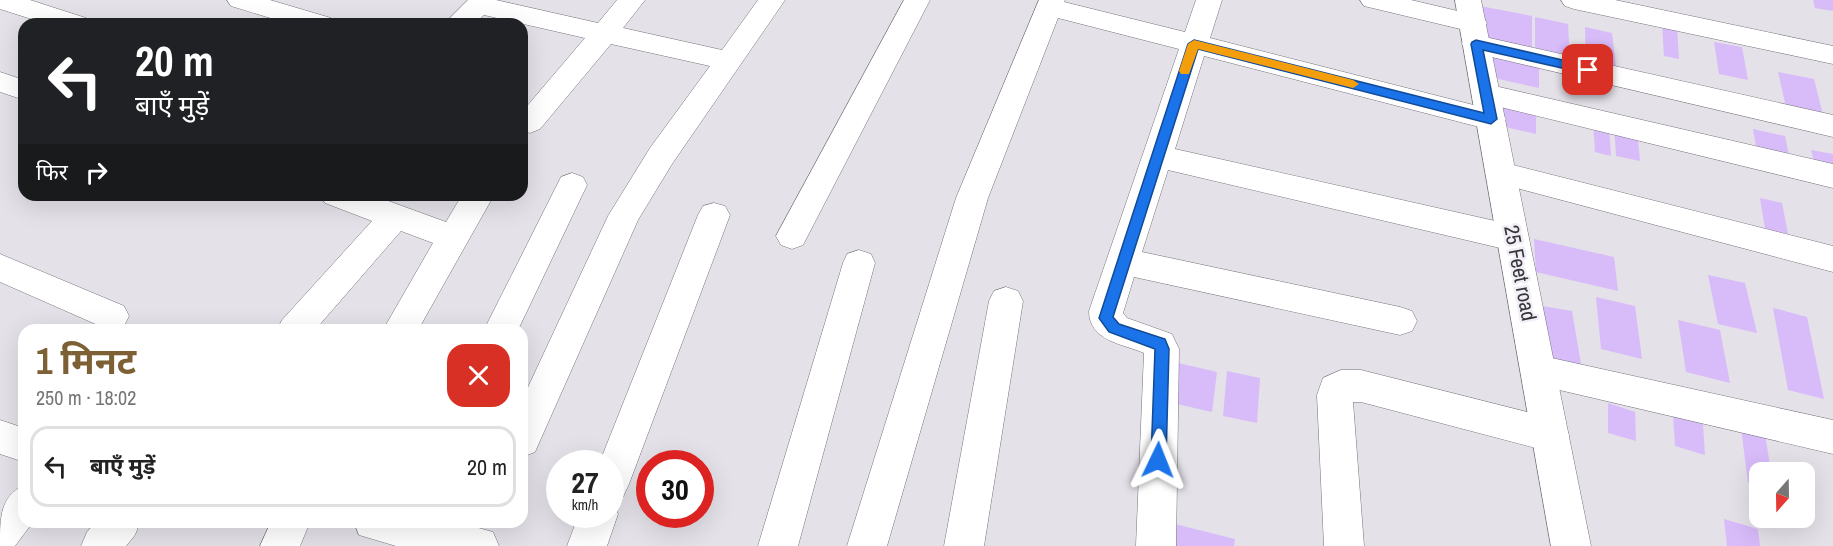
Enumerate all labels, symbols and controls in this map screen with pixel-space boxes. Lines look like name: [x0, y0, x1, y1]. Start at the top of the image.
text: 20 m: [135, 33, 214, 89]
icon: left: [36, 42, 114, 120]
pin: [1562, 44, 1613, 95]
icon: arrive: [1571, 53, 1604, 86]
text: बाएँ मुड़ें: [135, 87, 209, 123]
icon: right: [80, 156, 113, 189]
text: फिर: [36, 157, 68, 187]
street label: 25 Feet road: [1497, 223, 1544, 323]
text: 1 मिनट: [36, 337, 136, 385]
button: close: [447, 344, 510, 407]
text: 250 m · 18:02: [36, 384, 136, 411]
position arrow: [1126, 428, 1190, 492]
icon: left: [39, 450, 72, 483]
speed limit sign: 30: [636, 450, 714, 528]
text: बाएँ मुड़ें: [90, 451, 155, 481]
text: 20 m: [467, 452, 507, 482]
text: 27: [571, 462, 599, 502]
north arrow: [1749, 462, 1815, 528]
map controls: [1749, 462, 1815, 528]
text: km/h: [572, 494, 598, 515]

